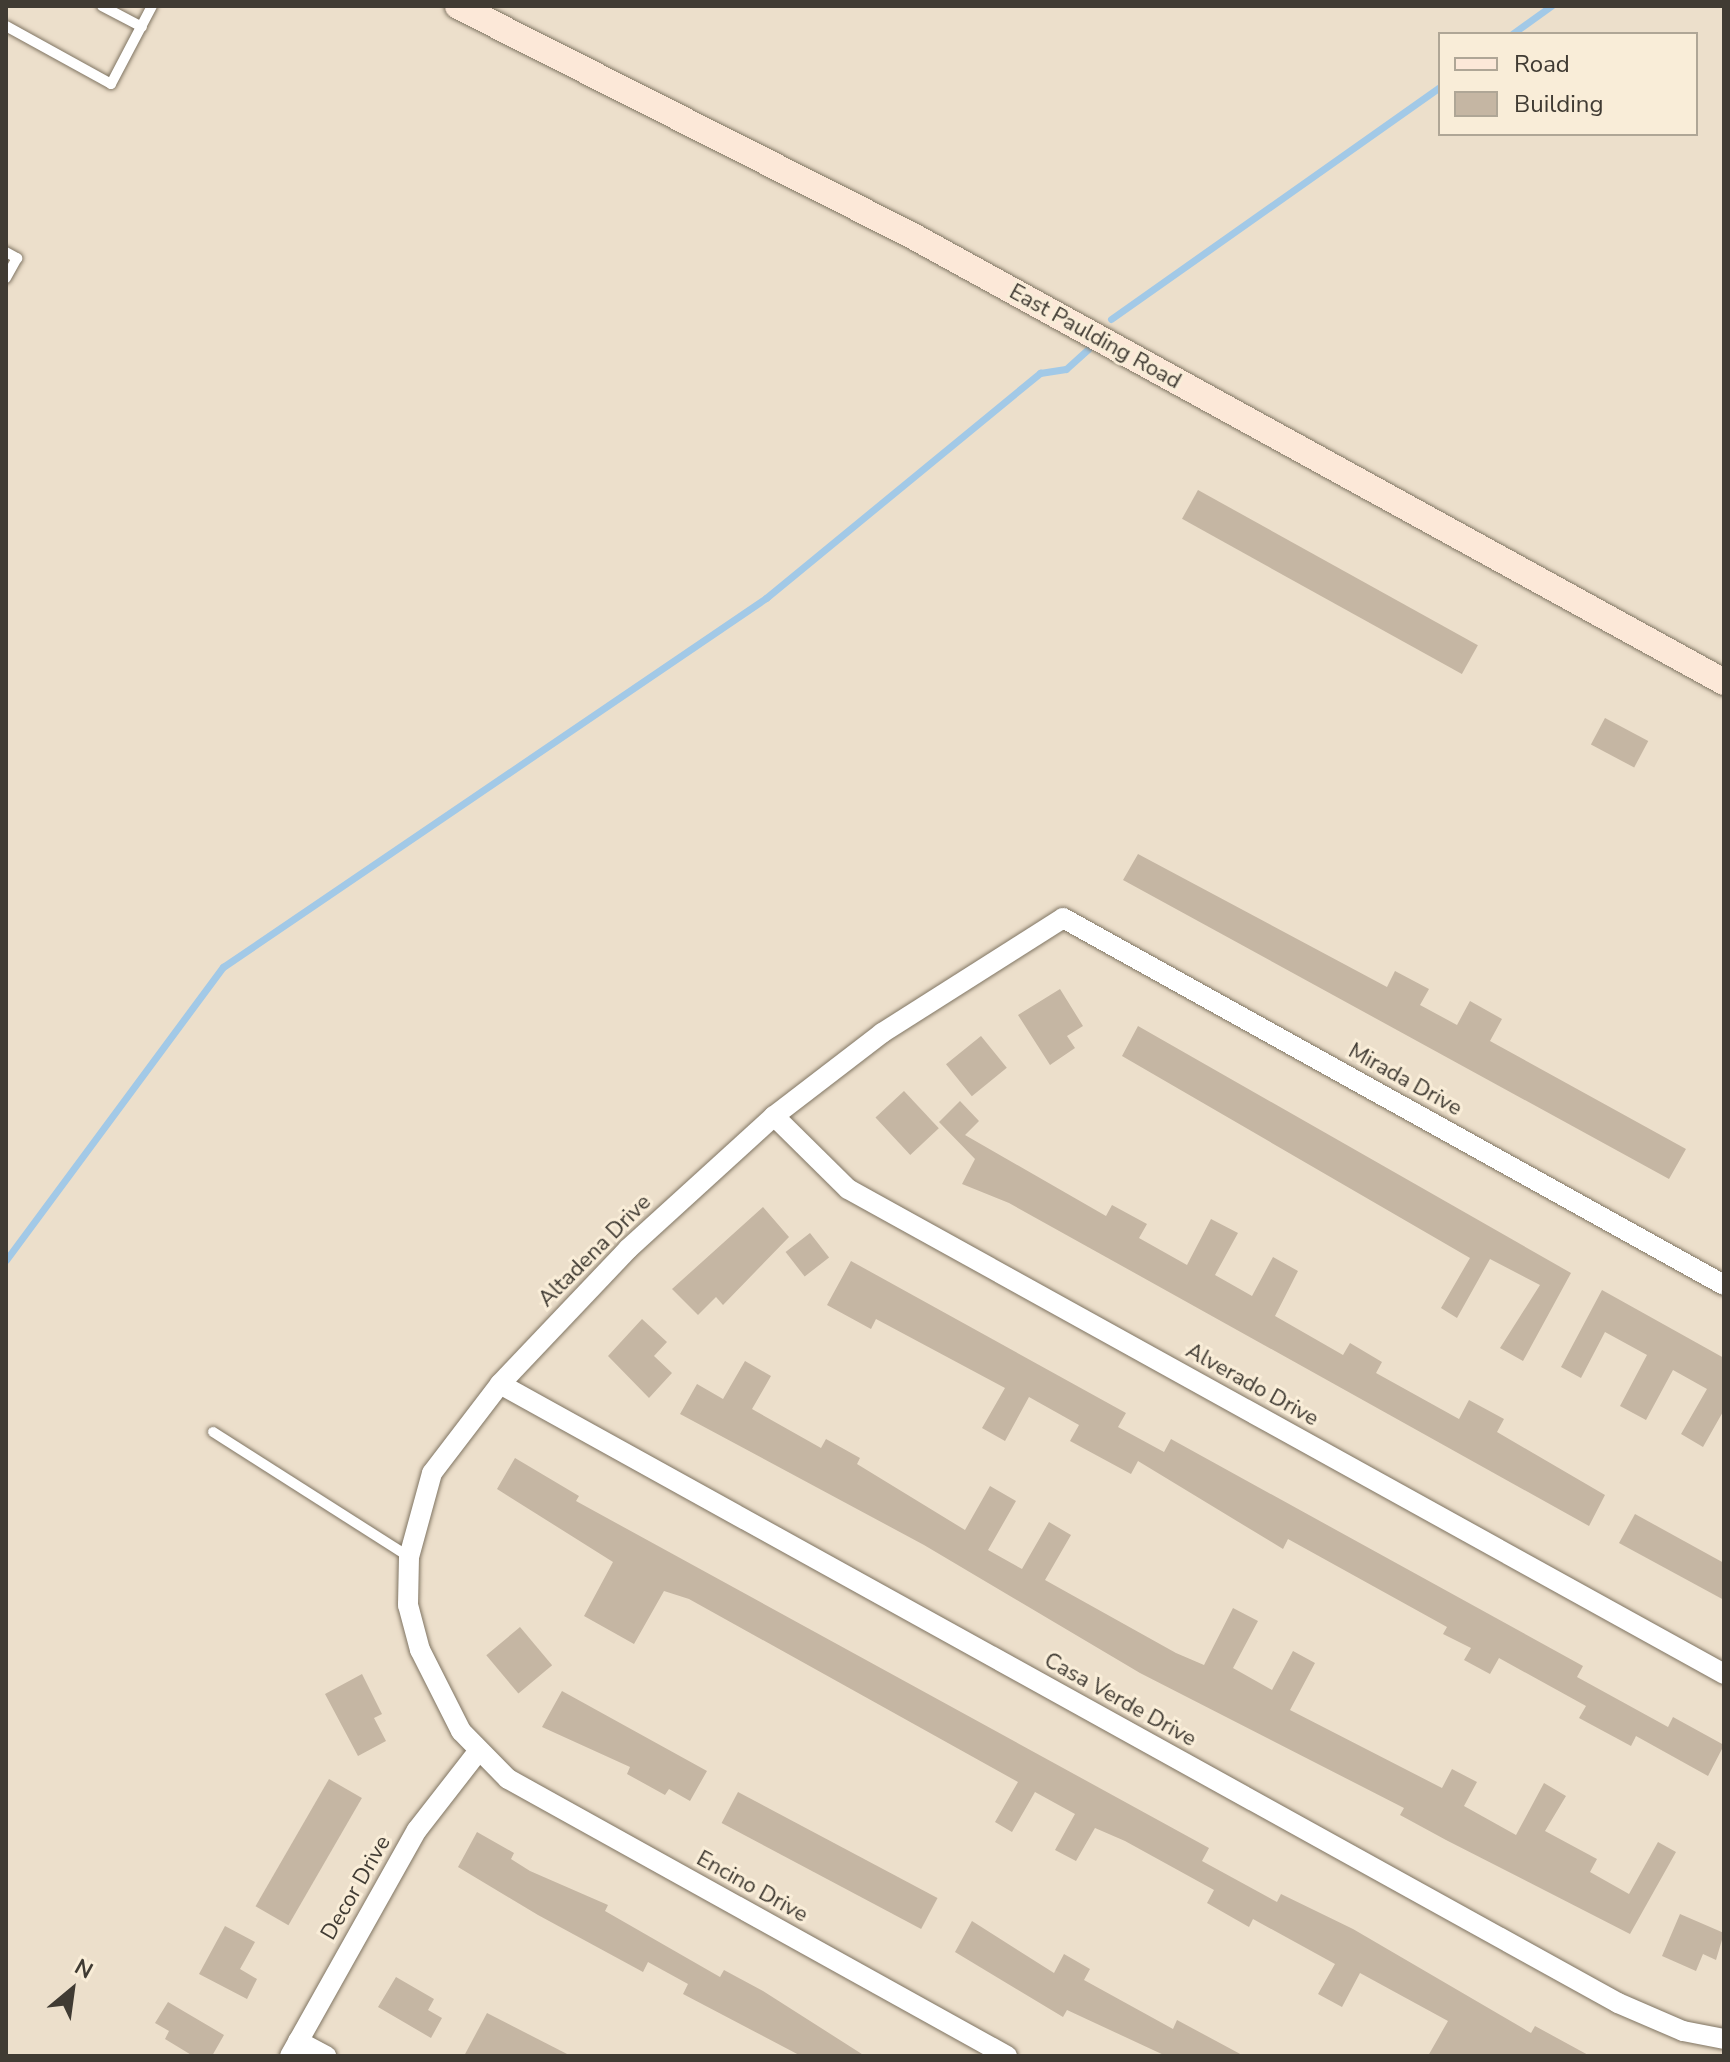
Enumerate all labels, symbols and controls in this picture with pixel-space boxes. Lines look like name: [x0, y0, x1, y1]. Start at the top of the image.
legend: [1438, 32, 1698, 136]
text: Road: [1514, 48, 1570, 80]
text: Building: [1514, 88, 1604, 120]
street label: East Paulding Road: [1005, 279, 1185, 395]
street label: Mirada Drive: [1344, 1038, 1466, 1122]
street label: Altadena Drive: [533, 1189, 657, 1313]
street label: Alverado Drive: [1181, 1338, 1323, 1432]
street label: Casa Verde Drive: [1039, 1647, 1201, 1753]
street label: Decor Drive: [316, 1831, 396, 1945]
street label: Encino Drive: [692, 1846, 812, 1928]
north arrow: [32, 1950, 112, 2030]
text: N: [69, 1952, 98, 1986]

